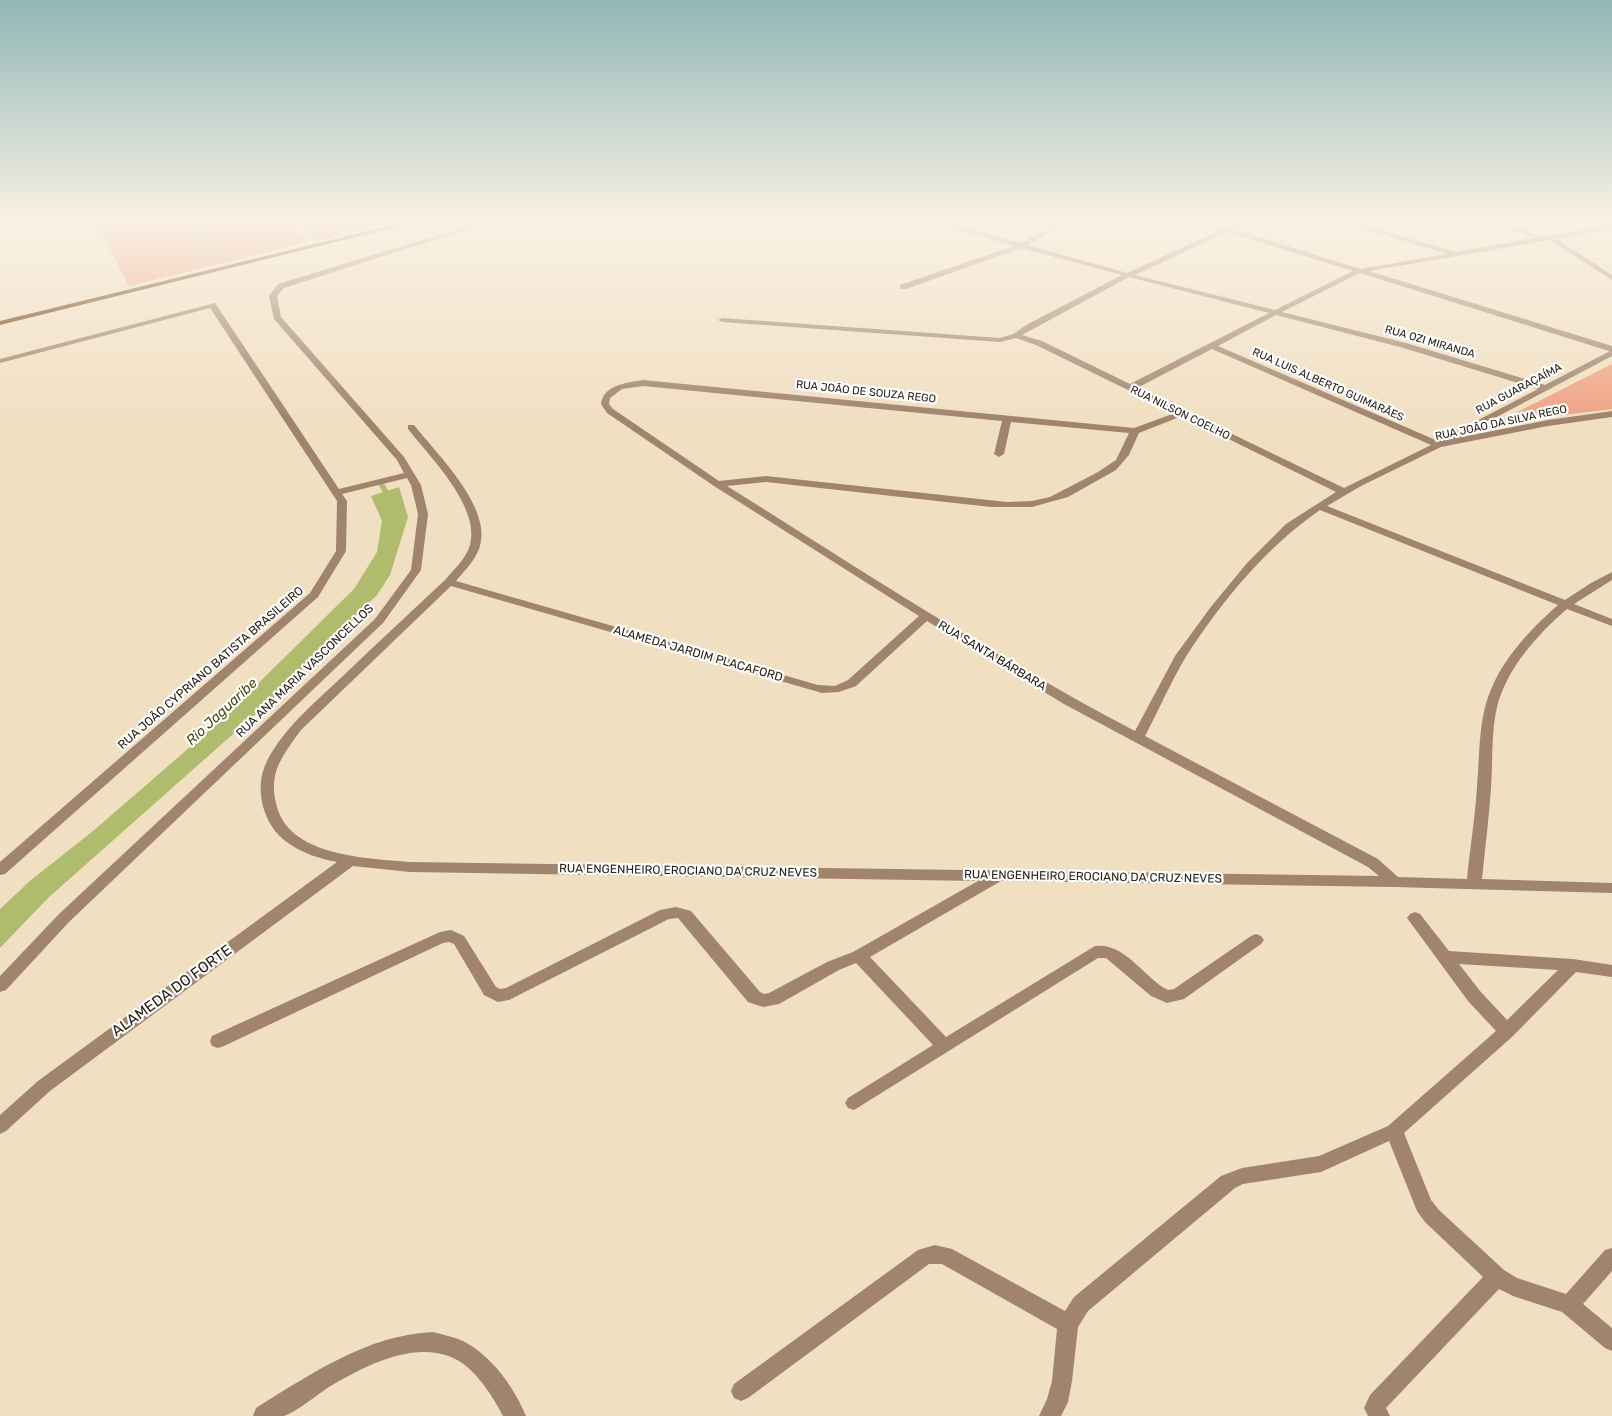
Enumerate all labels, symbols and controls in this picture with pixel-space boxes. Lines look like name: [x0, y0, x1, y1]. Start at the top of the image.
street label: RUA OZI MIRANDA: [1383, 323, 1477, 361]
street label: RUA LUIS ALBERTO GUIMARÃES: [1250, 346, 1406, 424]
street label: RUA GUARAÇAÍMA: [1474, 361, 1564, 417]
street label: RUA JOÃO DE SOUZA REGO: [795, 378, 937, 406]
street label: RUA NILSON COELHO: [1128, 383, 1232, 443]
street label: RUA JOÃO DA SILVA REGO: [1434, 403, 1568, 443]
street label: RUA JOÃO CYPRIANO BATISTA BRASILEIRO: [115, 584, 307, 752]
street label: RUA ANA MARIA VASCONCELLOS: [233, 601, 377, 741]
street label: RUA SANTA BÁRBARA: [935, 618, 1049, 694]
street label: ALAMEDA JARDIM PLACAFORD: [612, 623, 784, 685]
water label: Rio Jaguaribe: [183, 675, 261, 749]
street label: RUA ENGENHEIRO EROCIANO DA CRUZ NEVES: [559, 862, 817, 880]
street label: RUA ENGENHEIRO EROCIANO DA CRUZ NEVES: [964, 868, 1222, 886]
street label: ALAMEDA DO FORTE: [109, 941, 235, 1041]

